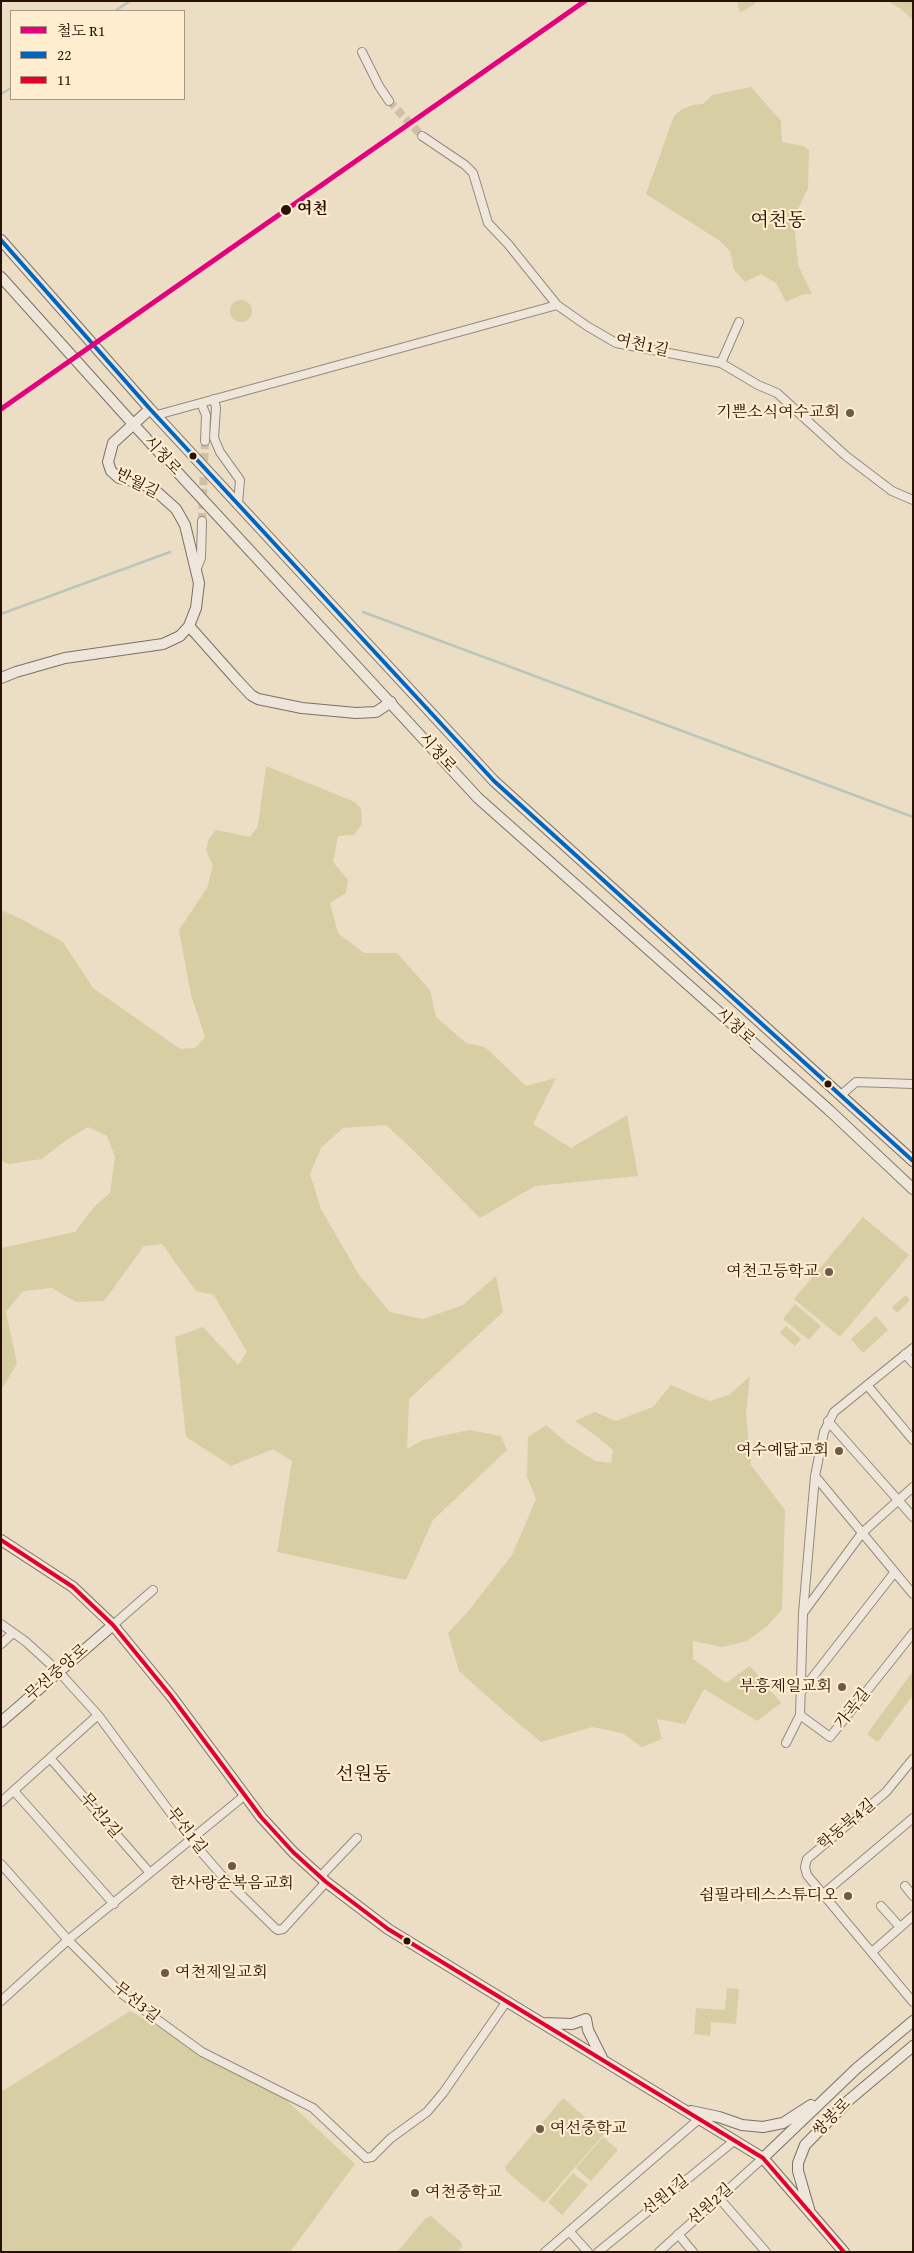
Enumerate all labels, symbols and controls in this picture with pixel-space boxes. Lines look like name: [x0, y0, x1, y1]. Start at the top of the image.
legend: [10, 10, 185, 100]
text: 철도 R1: [57, 20, 105, 41]
text: 22: [57, 44, 71, 65]
text: 11: [57, 69, 71, 90]
place label: 여천: [297, 200, 328, 220]
marker: 여천: [279, 203, 293, 217]
district label: 여천동: [750, 210, 806, 232]
street label: 여천1길: [613, 331, 671, 361]
place label: 기쁜소식여수교회: [716, 403, 840, 423]
marker: 기쁜소식여수교회: [844, 407, 856, 419]
street label: 시청로: [139, 432, 185, 480]
unlabelled marker: [188, 451, 198, 461]
street label: 반월길: [112, 465, 162, 503]
street label: 시청로: [414, 729, 460, 777]
street label: 시청로: [711, 1004, 759, 1050]
unlabelled marker: [823, 1079, 833, 1089]
place label: 여천고등학교: [726, 1262, 819, 1282]
marker: 여천고등학교: [823, 1266, 835, 1278]
place label: 여수예닮교회: [736, 1441, 829, 1461]
marker: 여수예닮교회: [833, 1445, 845, 1457]
street label: 무선중앙로: [22, 1640, 92, 1706]
place label: 부흥제일교회: [739, 1677, 832, 1697]
marker: 부흥제일교회: [836, 1681, 848, 1693]
street label: 가곡길: [831, 1685, 875, 1733]
district label: 선원동: [335, 1764, 391, 1786]
street label: 무선2길: [75, 1789, 125, 1843]
street label: 학동북4길: [814, 1795, 880, 1855]
street label: 무선1길: [162, 1804, 210, 1858]
marker: 한사랑순복음교회: [226, 1860, 238, 1872]
place label: 한사랑순복음교회: [170, 1874, 294, 1894]
place label: 쉼필라테스스튜디오: [699, 1886, 838, 1906]
marker: 쉼필라테스스튜디오: [842, 1890, 854, 1902]
unlabelled marker: [402, 1936, 412, 1946]
place label: 여천제일교회: [175, 1963, 268, 1983]
marker: 여천제일교회: [159, 1967, 171, 1979]
street label: 무선3길: [109, 1979, 163, 2027]
street label: 쌍봉로: [809, 2095, 855, 2141]
place label: 여선중학교: [550, 2119, 627, 2139]
marker: 여선중학교: [534, 2123, 546, 2135]
street label: 선원1길: [639, 2172, 693, 2220]
street label: 선원2길: [684, 2180, 738, 2230]
place label: 여천중학교: [425, 2183, 502, 2203]
marker: 여천중학교: [409, 2187, 421, 2199]

